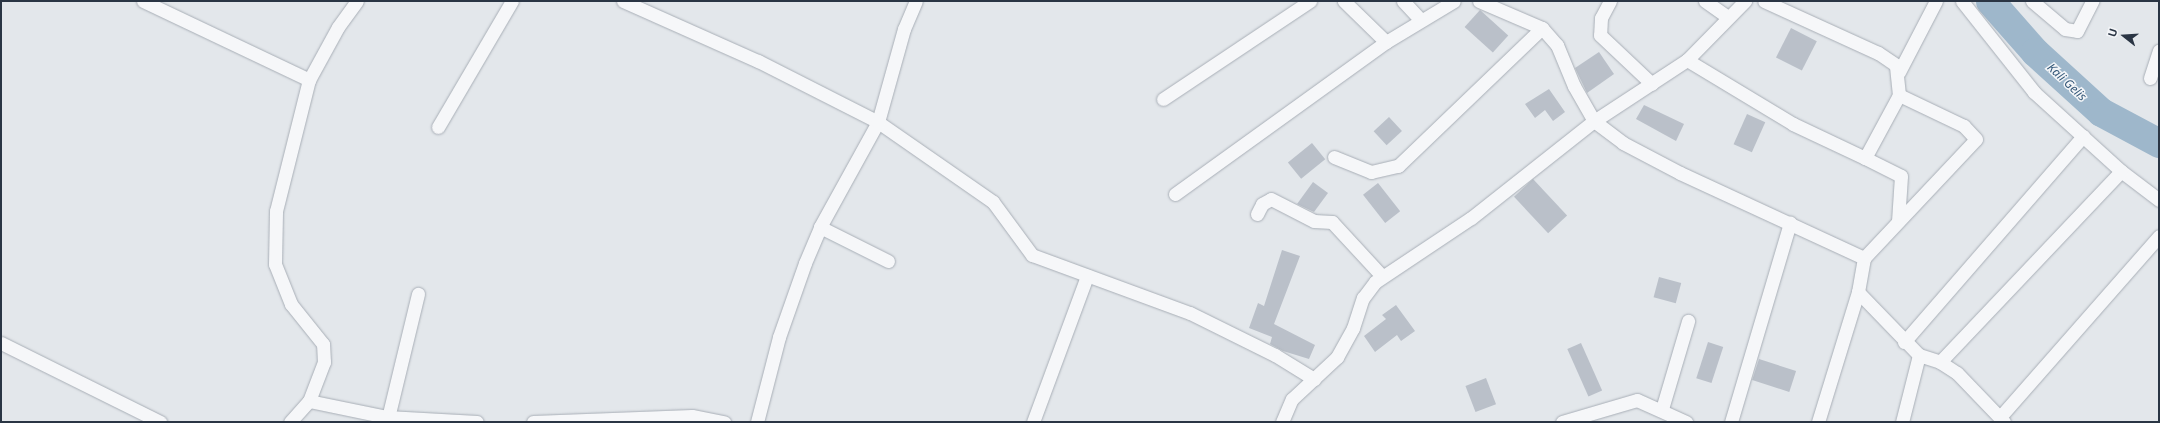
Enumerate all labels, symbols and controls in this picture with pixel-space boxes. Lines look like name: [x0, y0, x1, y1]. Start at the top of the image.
north arrow: [2104, 16, 2144, 56]
text: U: [2104, 26, 2120, 39]
water label: Kali Gelis: [2044, 60, 2090, 104]

